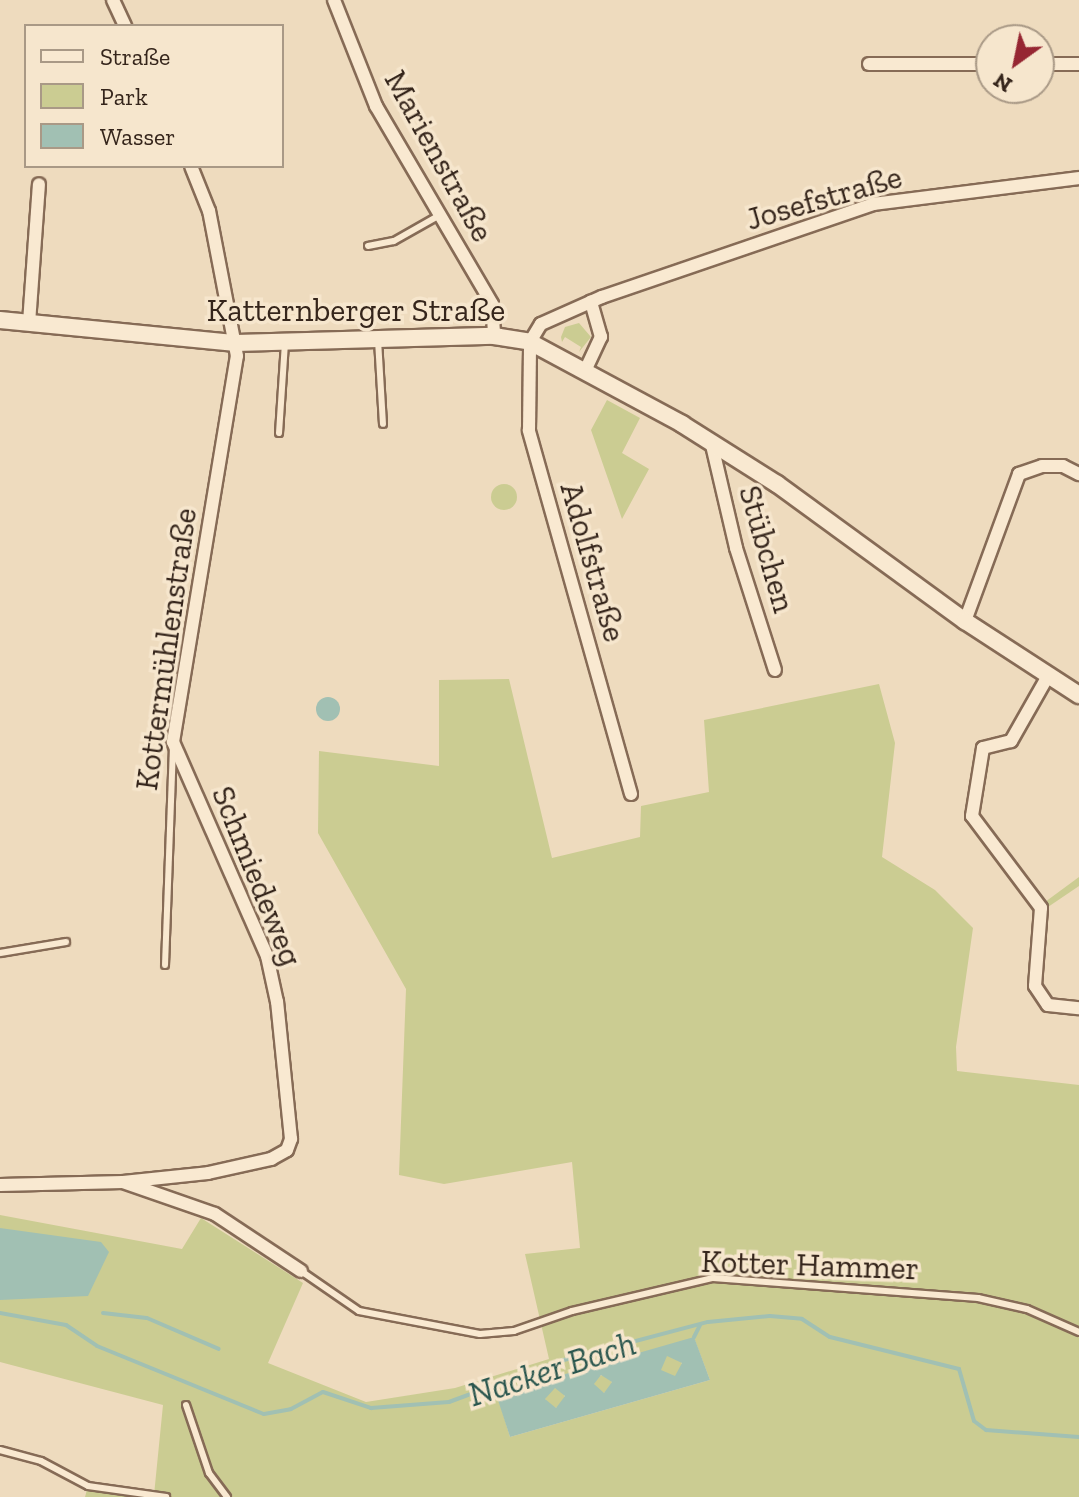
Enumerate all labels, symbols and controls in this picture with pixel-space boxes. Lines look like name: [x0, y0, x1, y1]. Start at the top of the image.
legend: [24, 24, 284, 168]
north arrow: [975, 24, 1055, 104]
text: Straße: [100, 42, 170, 71]
street label: Marienstraße: [376, 64, 502, 248]
text: N: [988, 67, 1017, 99]
text: Park: [100, 82, 148, 111]
text: Wasser: [100, 122, 175, 151]
street label: Josefstraße: [742, 157, 906, 239]
street label: Katternberger Straße: [206, 291, 506, 329]
street label: Adolfstraße: [552, 478, 634, 646]
street label: Stübchen: [731, 481, 803, 617]
street label: Kottermühlenstraße: [127, 505, 205, 793]
street label: Schmiedeweg: [204, 781, 310, 971]
street label: Kotter Hammer: [700, 1242, 920, 1288]
water label: Nacker Bach: [463, 1323, 641, 1415]

